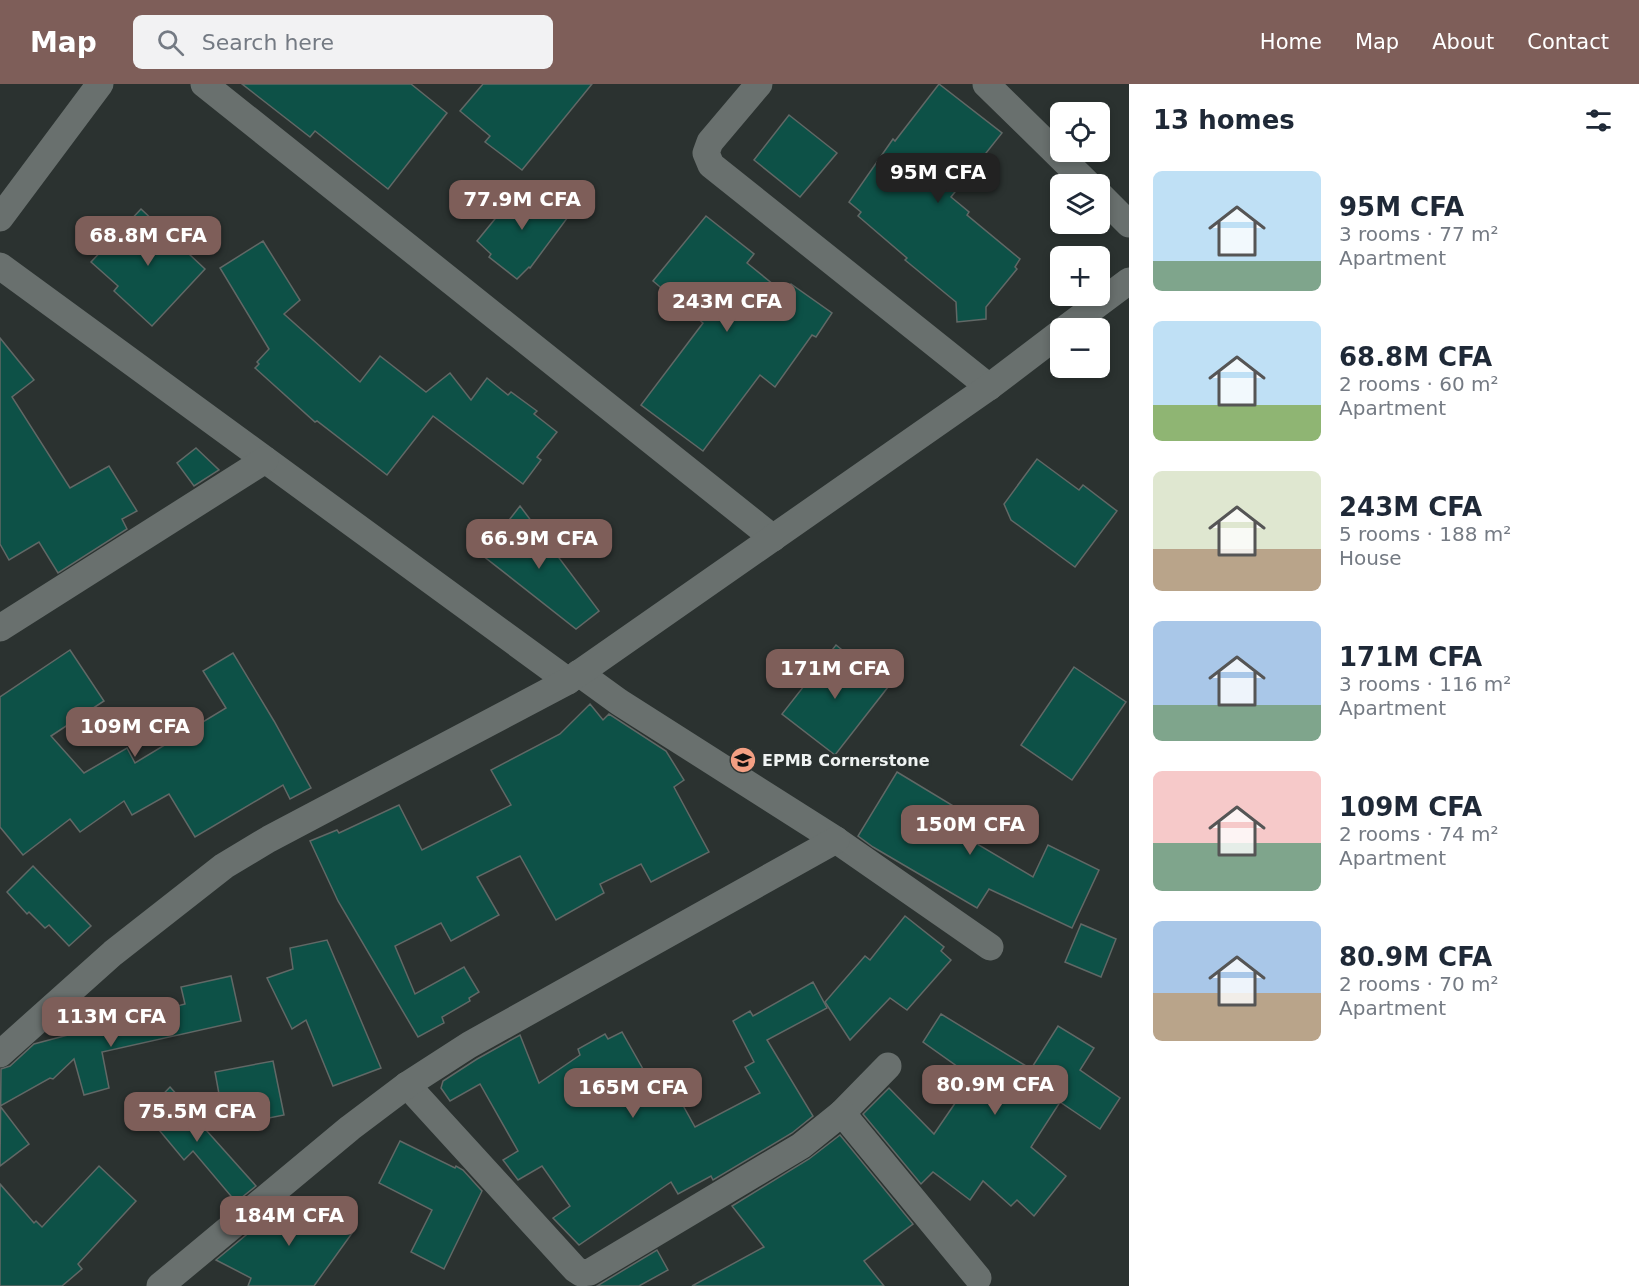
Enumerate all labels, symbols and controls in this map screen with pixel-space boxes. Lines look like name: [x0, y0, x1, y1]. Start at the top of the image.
search box: [133, 15, 553, 69]
text: Map: [30, 26, 97, 59]
icon: search: [154, 26, 187, 59]
text: Search here: [202, 30, 334, 55]
text: Home: [1260, 30, 1322, 54]
text: Map: [1355, 30, 1399, 54]
text: About: [1432, 30, 1494, 54]
text: Contact: [1527, 30, 1609, 54]
map controls: [1050, 102, 1110, 378]
button: locate: [1050, 102, 1110, 162]
icon: filters: [1582, 104, 1615, 137]
text: 13 homes: [1153, 105, 1295, 135]
pin: 95M CFA: [883, 153, 993, 204]
text: 95M CFA: [890, 160, 986, 184]
button: layers: [1050, 174, 1110, 234]
pin: 77.9M CFA: [453, 180, 591, 231]
text: 77.9M CFA: [463, 187, 581, 211]
text: 95M CFA: [1339, 192, 1464, 222]
icon: home: [1201, 195, 1273, 267]
pin: 68.8M CFA: [79, 216, 217, 267]
text: 3 rooms · 77 m²: [1339, 222, 1499, 246]
text: 68.8M CFA: [89, 223, 207, 247]
button: +: [1050, 246, 1110, 306]
text: Apartment: [1339, 246, 1446, 270]
pin: 243M CFA: [665, 282, 789, 333]
text: 243M CFA: [672, 289, 782, 313]
button: −: [1050, 318, 1110, 378]
text: 68.8M CFA: [1339, 342, 1492, 372]
icon: home: [1201, 345, 1273, 417]
text: 2 rooms · 60 m²: [1339, 372, 1499, 396]
text: Apartment: [1339, 396, 1446, 420]
text: 243M CFA: [1339, 492, 1482, 522]
icon: home: [1201, 495, 1273, 567]
pin: 66.9M CFA: [470, 519, 608, 570]
text: 5 rooms · 188 m²: [1339, 522, 1511, 546]
text: 66.9M CFA: [480, 526, 598, 550]
text: House: [1339, 546, 1402, 570]
text: 171M CFA: [1339, 642, 1482, 672]
icon: home: [1201, 645, 1273, 717]
pin: 171M CFA: [773, 649, 897, 700]
text: 171M CFA: [780, 656, 890, 680]
text: 3 rooms · 116 m²: [1339, 672, 1511, 696]
text: Apartment: [1339, 696, 1446, 720]
pin: 109M CFA: [73, 707, 197, 758]
text: 109M CFA: [80, 714, 190, 738]
school or university icon: EPMB Cornerstone: [728, 745, 758, 775]
place label: EPMB Cornerstone: [762, 751, 930, 770]
text: 109M CFA: [1339, 792, 1482, 822]
icon: home: [1201, 795, 1273, 867]
pin: 150M CFA: [908, 805, 1032, 856]
text: 150M CFA: [915, 812, 1025, 836]
text: 2 rooms · 74 m²: [1339, 822, 1499, 846]
text: Apartment: [1339, 846, 1446, 870]
text: 80.9M CFA: [1339, 942, 1492, 972]
icon: home: [1201, 945, 1273, 1017]
text: 2 rooms · 70 m²: [1339, 972, 1499, 996]
text: Apartment: [1339, 996, 1446, 1020]
pin: 113M CFA: [49, 997, 173, 1048]
text: 113M CFA: [56, 1004, 166, 1028]
pin: 80.9M CFA: [926, 1065, 1064, 1116]
pin: 165M CFA: [571, 1068, 695, 1119]
text: 80.9M CFA: [936, 1072, 1054, 1096]
text: 165M CFA: [578, 1075, 688, 1099]
pin: 75.5M CFA: [128, 1092, 266, 1143]
text: 75.5M CFA: [138, 1099, 256, 1123]
pin: 184M CFA: [227, 1196, 351, 1247]
text: 184M CFA: [234, 1203, 344, 1227]

